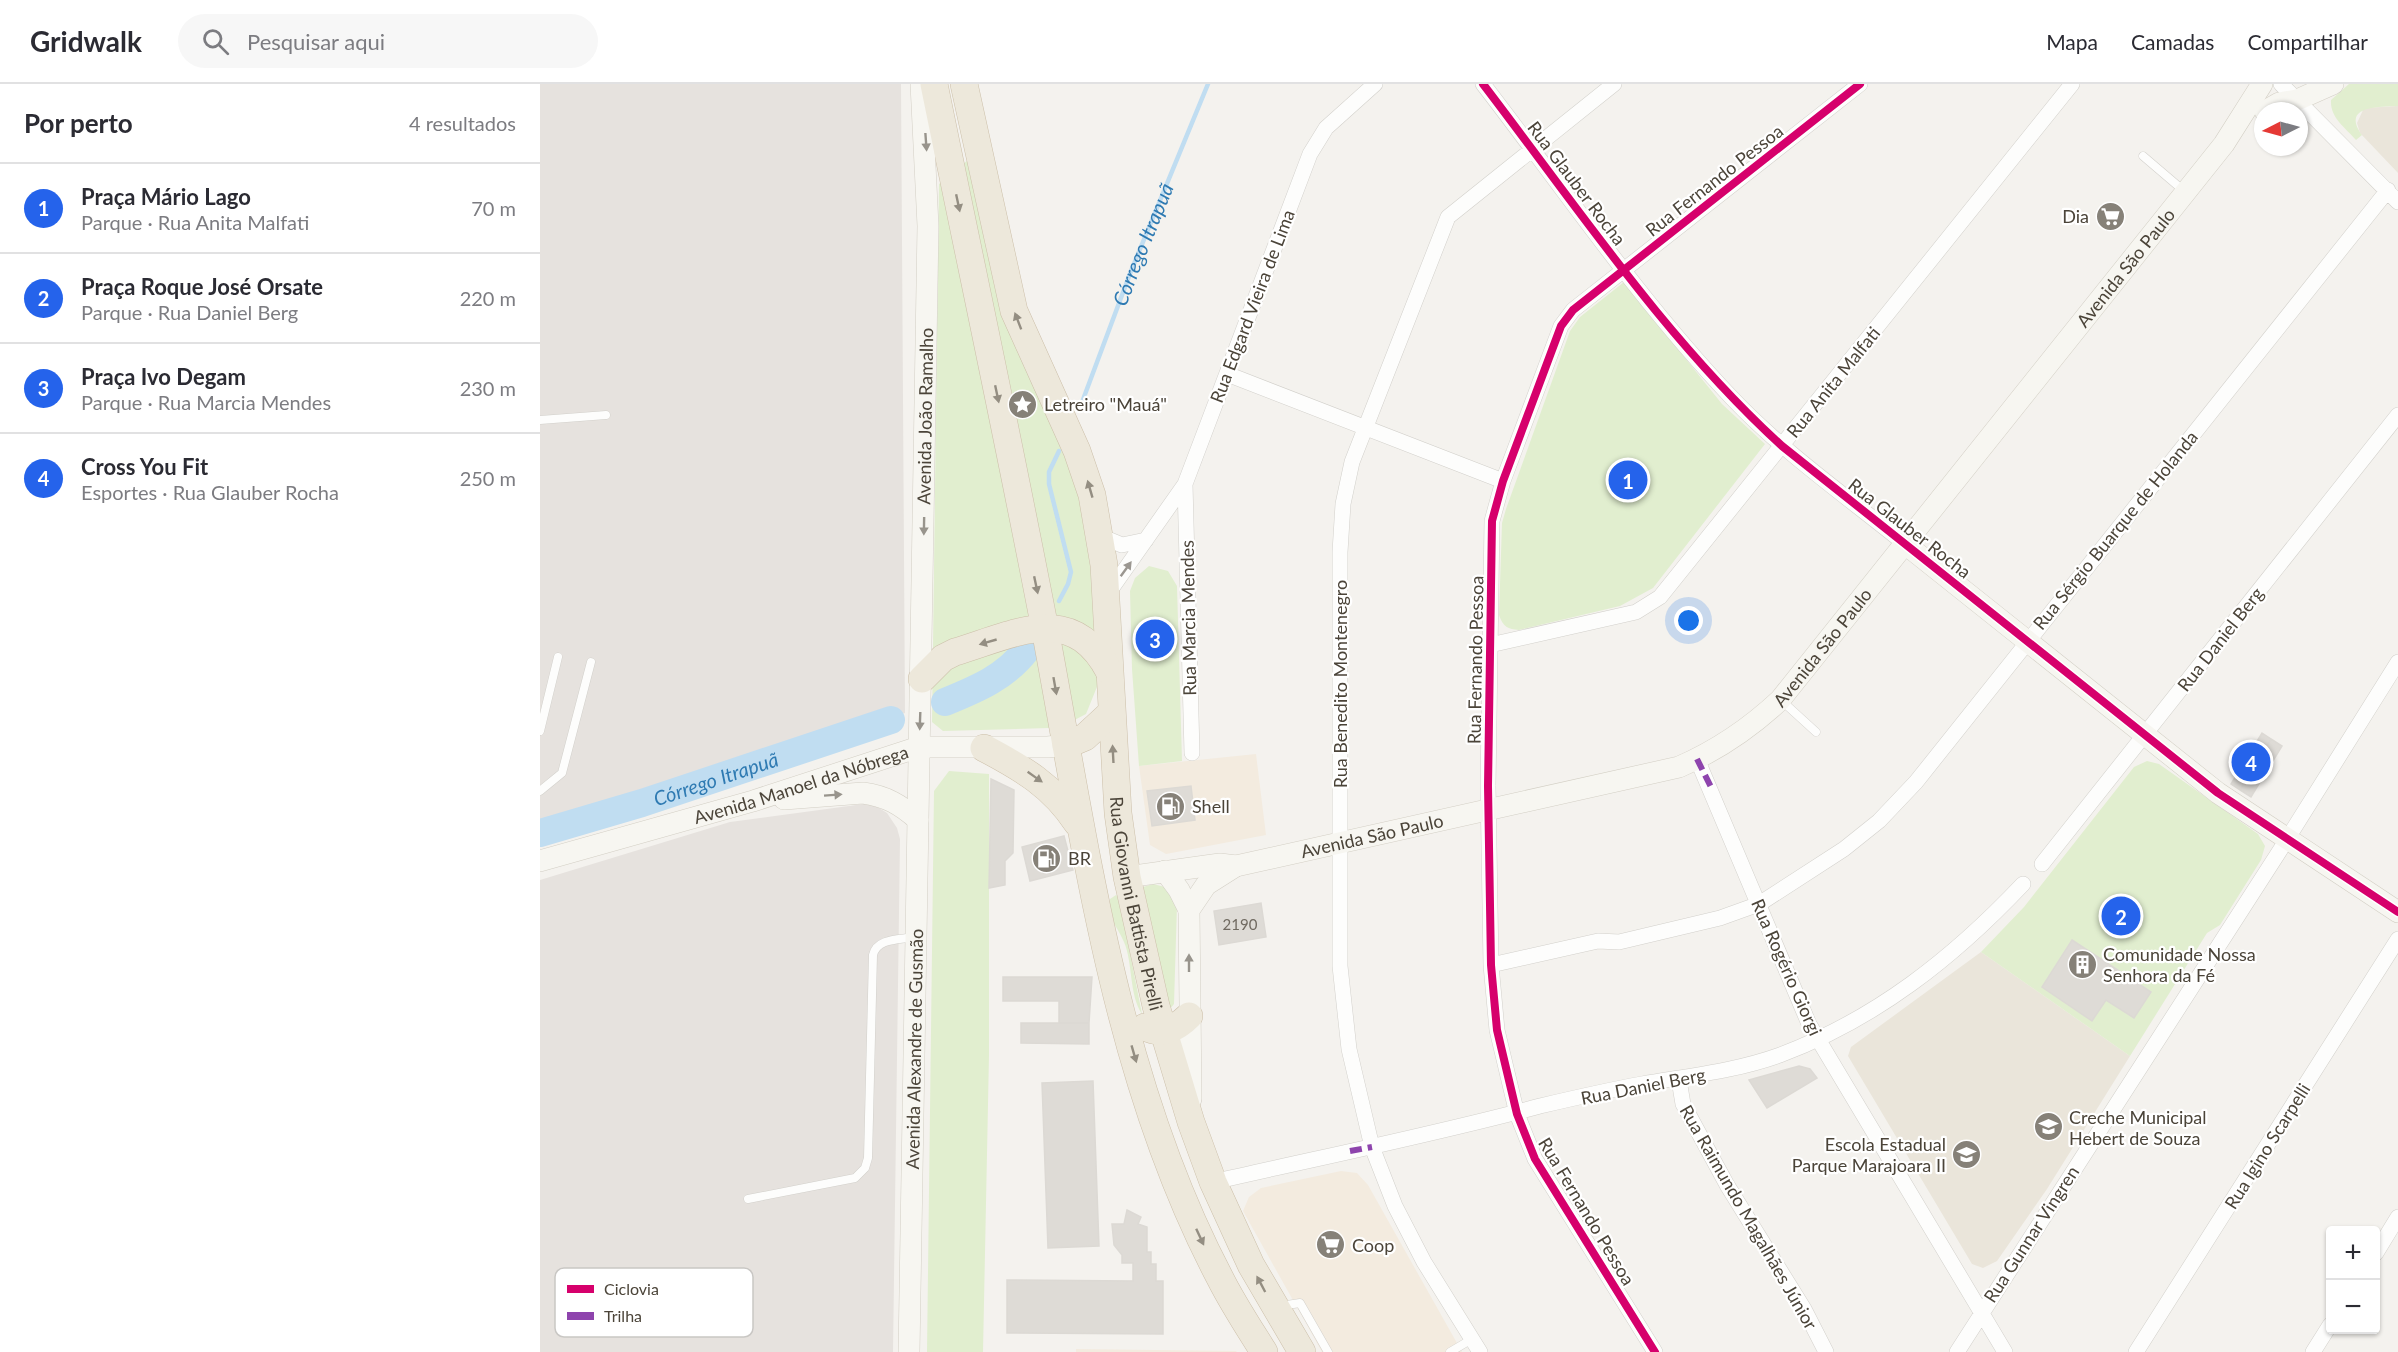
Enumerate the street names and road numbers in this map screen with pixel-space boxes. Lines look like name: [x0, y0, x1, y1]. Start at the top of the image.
street label: Rua Glauber Rocha: [1523, 117, 1631, 249]
street label: Rua Fernando Pessoa: [1641, 119, 1787, 241]
street label: Avenida São Paulo: [2071, 204, 2179, 331]
street label: Rua Edgard Vieira de Lima: [1205, 206, 1299, 406]
street label: Rua Anita Malfati: [1782, 322, 1884, 442]
street label: Avenida João Ramalho: [912, 327, 937, 505]
street label: Rua Sérgio Buarque de Holanda: [2028, 426, 2202, 634]
street label: Rua Glauber Rocha: [1844, 473, 1976, 583]
street label: Rua Marcia Mendes: [1176, 540, 1200, 696]
street label: Rua Fernando Pessoa: [1463, 576, 1487, 744]
street label: Rua Benedito Montenegro: [1329, 580, 1351, 788]
street label: Rua Daniel Berg: [2172, 582, 2268, 696]
street label: Avenida São Paulo: [1768, 584, 1876, 711]
street label: Avenida Manoel da Nóbrega: [691, 740, 911, 828]
street label: Rua Giovanni Battista Pirelli: [1106, 796, 1168, 1013]
street label: Avenida São Paulo: [1299, 809, 1445, 862]
street label: Rua Rogério Giorgi: [1747, 895, 1827, 1039]
street label: Avenida Alexandre de Gusmão: [901, 929, 927, 1170]
street label: Rua Daniel Berg: [1579, 1063, 1707, 1109]
street label: Rua Igino Scarpelli: [2220, 1079, 2314, 1213]
street label: Rua Raimundo Magalhães Júnior: [1676, 1101, 1823, 1334]
street label: Rua Fernando Pessoa: [1534, 1133, 1640, 1289]
street label: Rua Gunnar Vingren: [1979, 1162, 2083, 1306]

